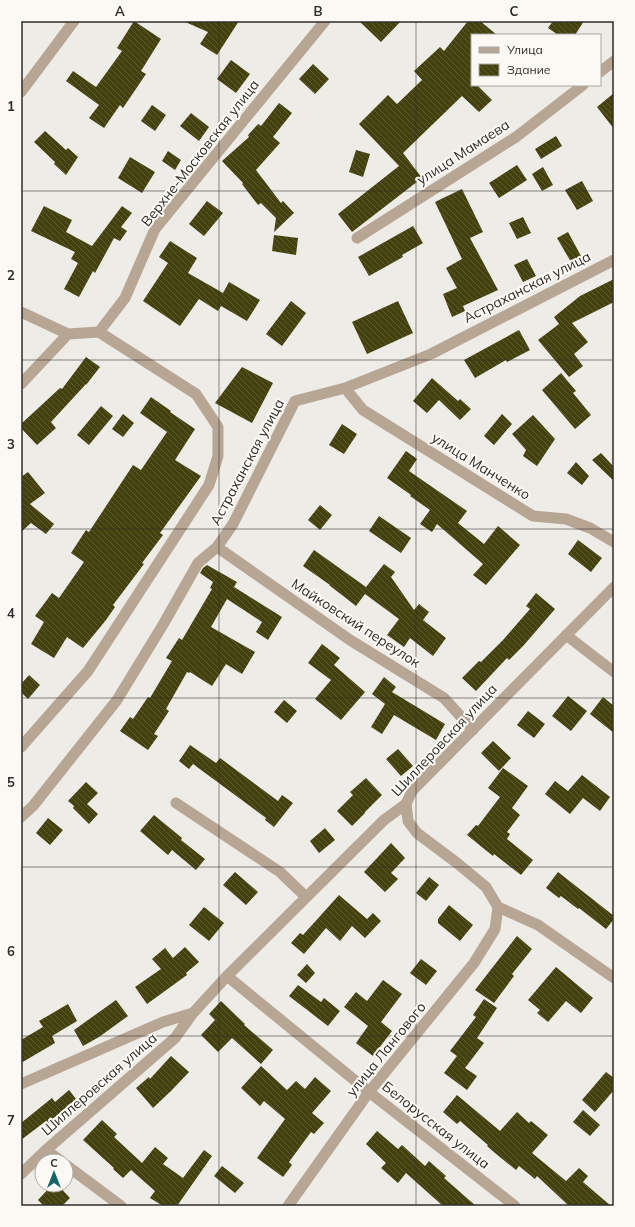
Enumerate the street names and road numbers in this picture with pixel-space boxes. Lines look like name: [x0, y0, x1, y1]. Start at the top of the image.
street label: Верхне-Московская улица: [137, 76, 263, 230]
street label: улица Мамаева: [413, 115, 513, 189]
street label: Астраханская улица: [460, 247, 594, 327]
street label: Астраханская улица: [206, 396, 288, 528]
street label: улица Манченко: [428, 428, 534, 504]
street label: Майковский переулок: [288, 574, 424, 672]
street label: Шиллеровская улица: [387, 680, 501, 800]
street label: улица Лангового: [342, 998, 430, 1100]
street label: Шиллеровская улица: [37, 1029, 161, 1139]
street label: Белорусская улица: [378, 1077, 494, 1173]

